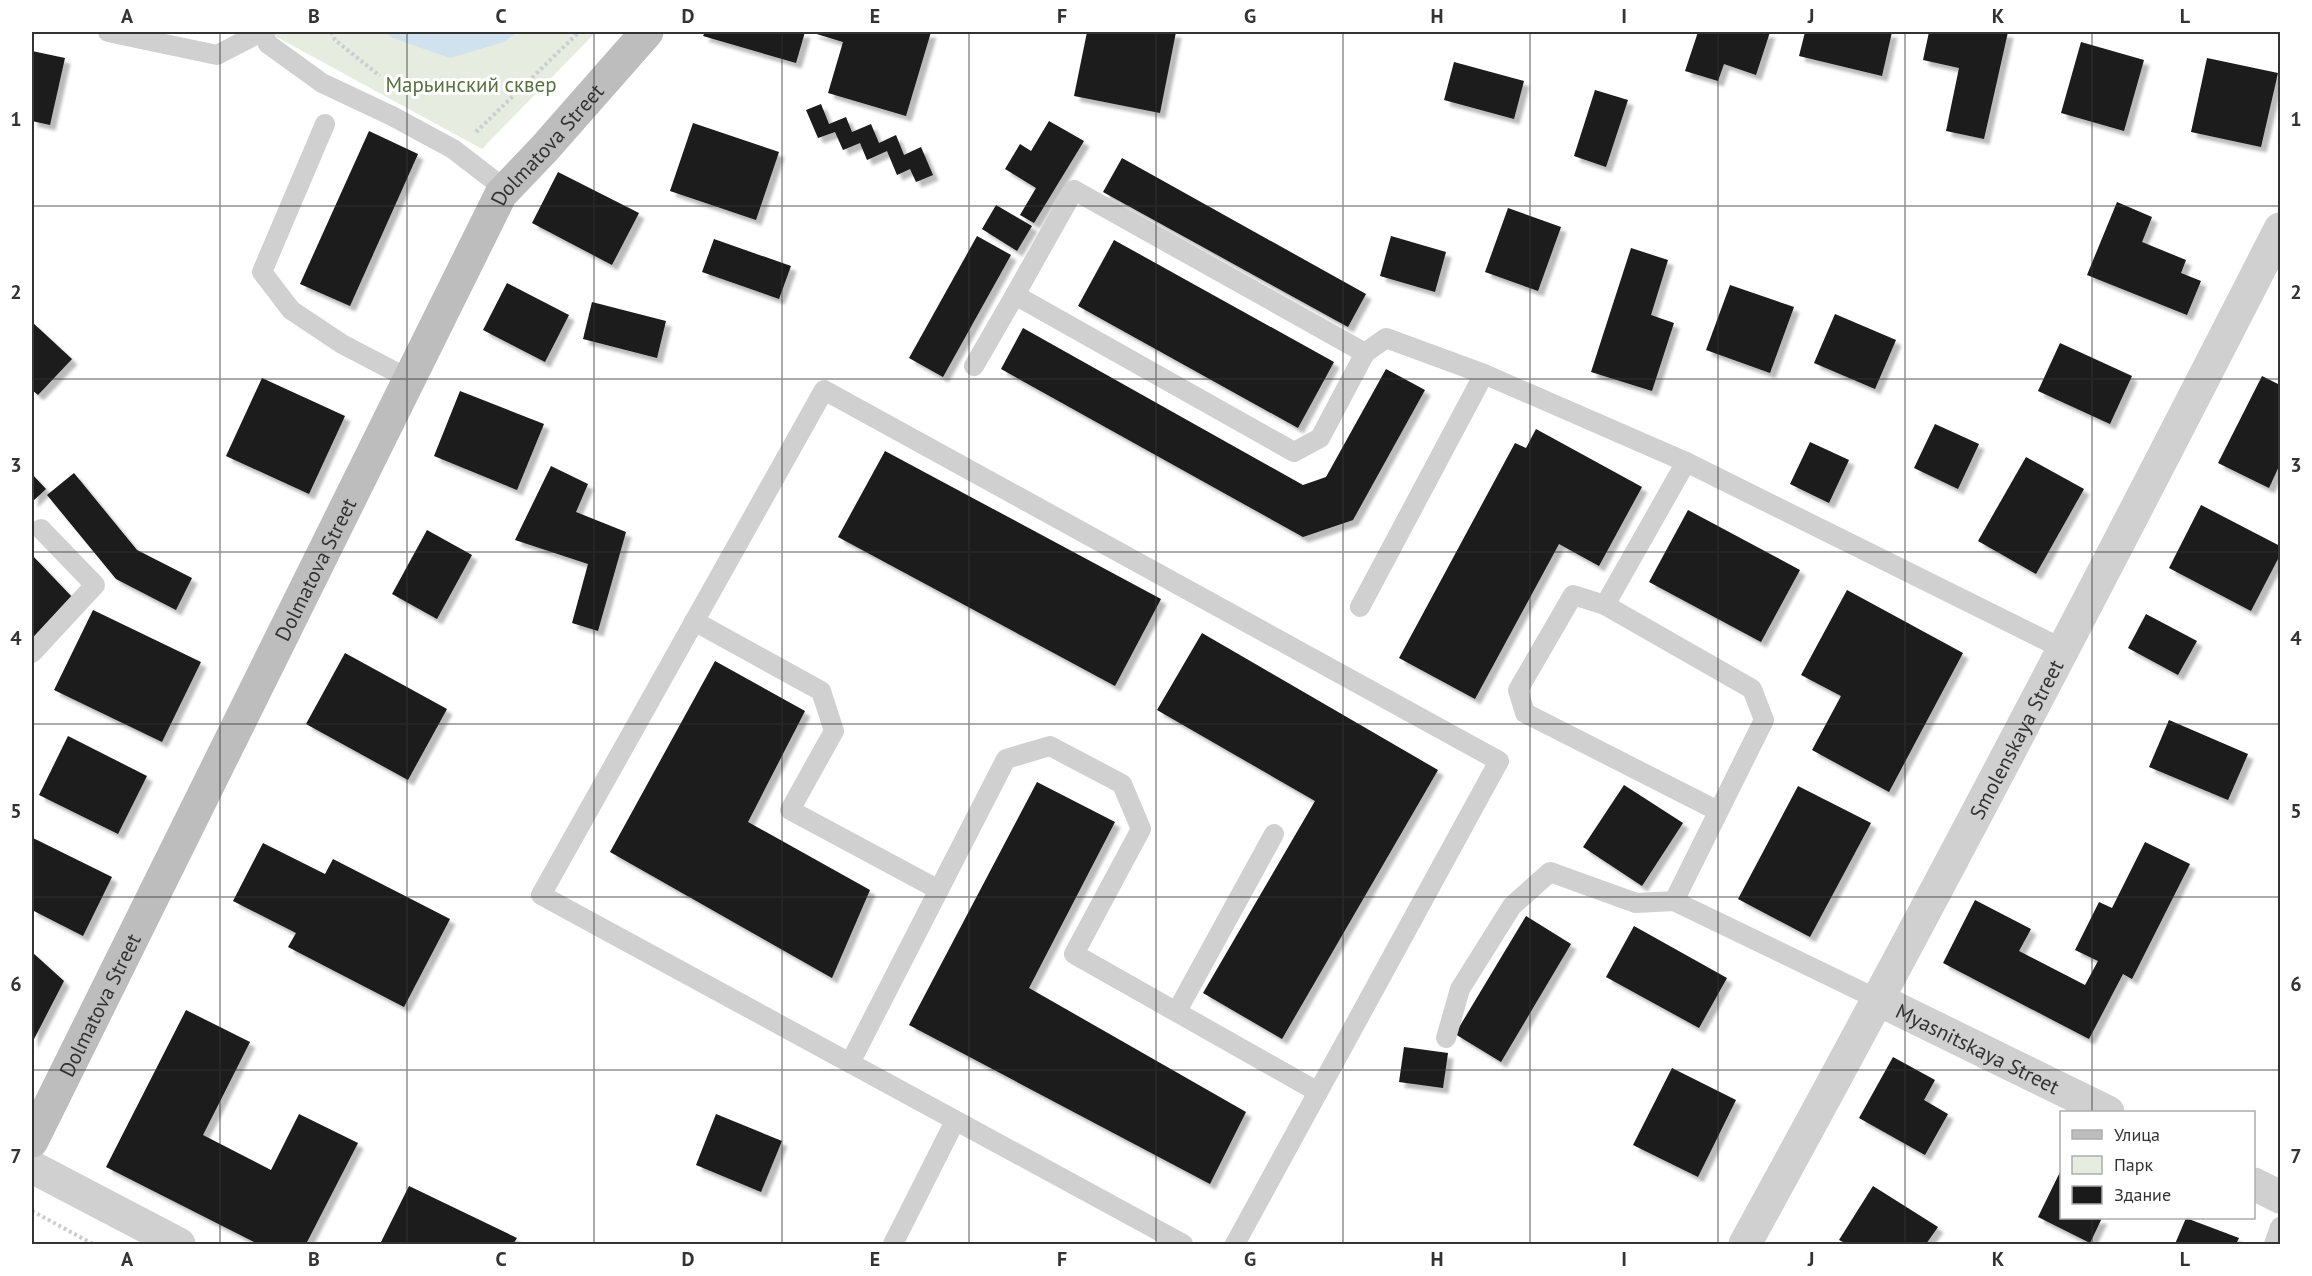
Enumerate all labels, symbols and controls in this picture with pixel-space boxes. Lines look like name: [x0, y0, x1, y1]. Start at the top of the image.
text: A: [121, 3, 134, 29]
text: B: [308, 3, 320, 29]
text: C: [495, 3, 507, 29]
text: D: [682, 3, 695, 29]
text: E: [870, 3, 880, 29]
text: F: [1057, 3, 1067, 29]
text: G: [1244, 3, 1256, 29]
text: H: [1430, 3, 1444, 29]
text: I: [1621, 3, 1627, 29]
text: J: [1807, 3, 1814, 29]
text: K: [1992, 3, 2005, 29]
text: L: [2180, 3, 2191, 29]
park label: Марьинский сквер: [385, 71, 557, 98]
street label: Dolmatova Street: [484, 78, 609, 210]
text: 1: [10, 106, 22, 132]
text: 1: [2290, 106, 2302, 132]
text: 2: [10, 279, 22, 305]
text: 2: [2290, 279, 2302, 305]
text: 3: [10, 452, 22, 478]
text: 3: [2290, 452, 2302, 478]
street label: Dolmatova Street: [268, 493, 362, 645]
text: 4: [10, 625, 22, 651]
text: 4: [2290, 625, 2302, 651]
street label: Smolenskaya Street: [1963, 655, 2069, 824]
text: 5: [10, 798, 22, 824]
text: 5: [2290, 798, 2302, 824]
street label: Dolmatova Street: [53, 929, 146, 1081]
text: 6: [10, 971, 22, 997]
text: 6: [2290, 971, 2302, 997]
street label: Myasnitskaya Street: [1892, 997, 2064, 1100]
legend: [2060, 1111, 2255, 1219]
text: Улица: [2114, 1123, 2160, 1146]
text: 7: [10, 1143, 22, 1169]
text: 7: [2290, 1143, 2302, 1169]
text: Парк: [2114, 1153, 2154, 1176]
text: Здание: [2114, 1183, 2171, 1206]
text: A: [121, 1246, 134, 1272]
text: B: [308, 1246, 320, 1272]
text: C: [495, 1246, 507, 1272]
text: D: [682, 1246, 695, 1272]
text: E: [870, 1246, 880, 1272]
text: F: [1057, 1246, 1067, 1272]
text: G: [1244, 1246, 1256, 1272]
text: H: [1430, 1246, 1444, 1272]
text: I: [1621, 1246, 1627, 1272]
text: J: [1807, 1246, 1814, 1272]
text: K: [1992, 1246, 2005, 1272]
text: L: [2180, 1246, 2191, 1272]

